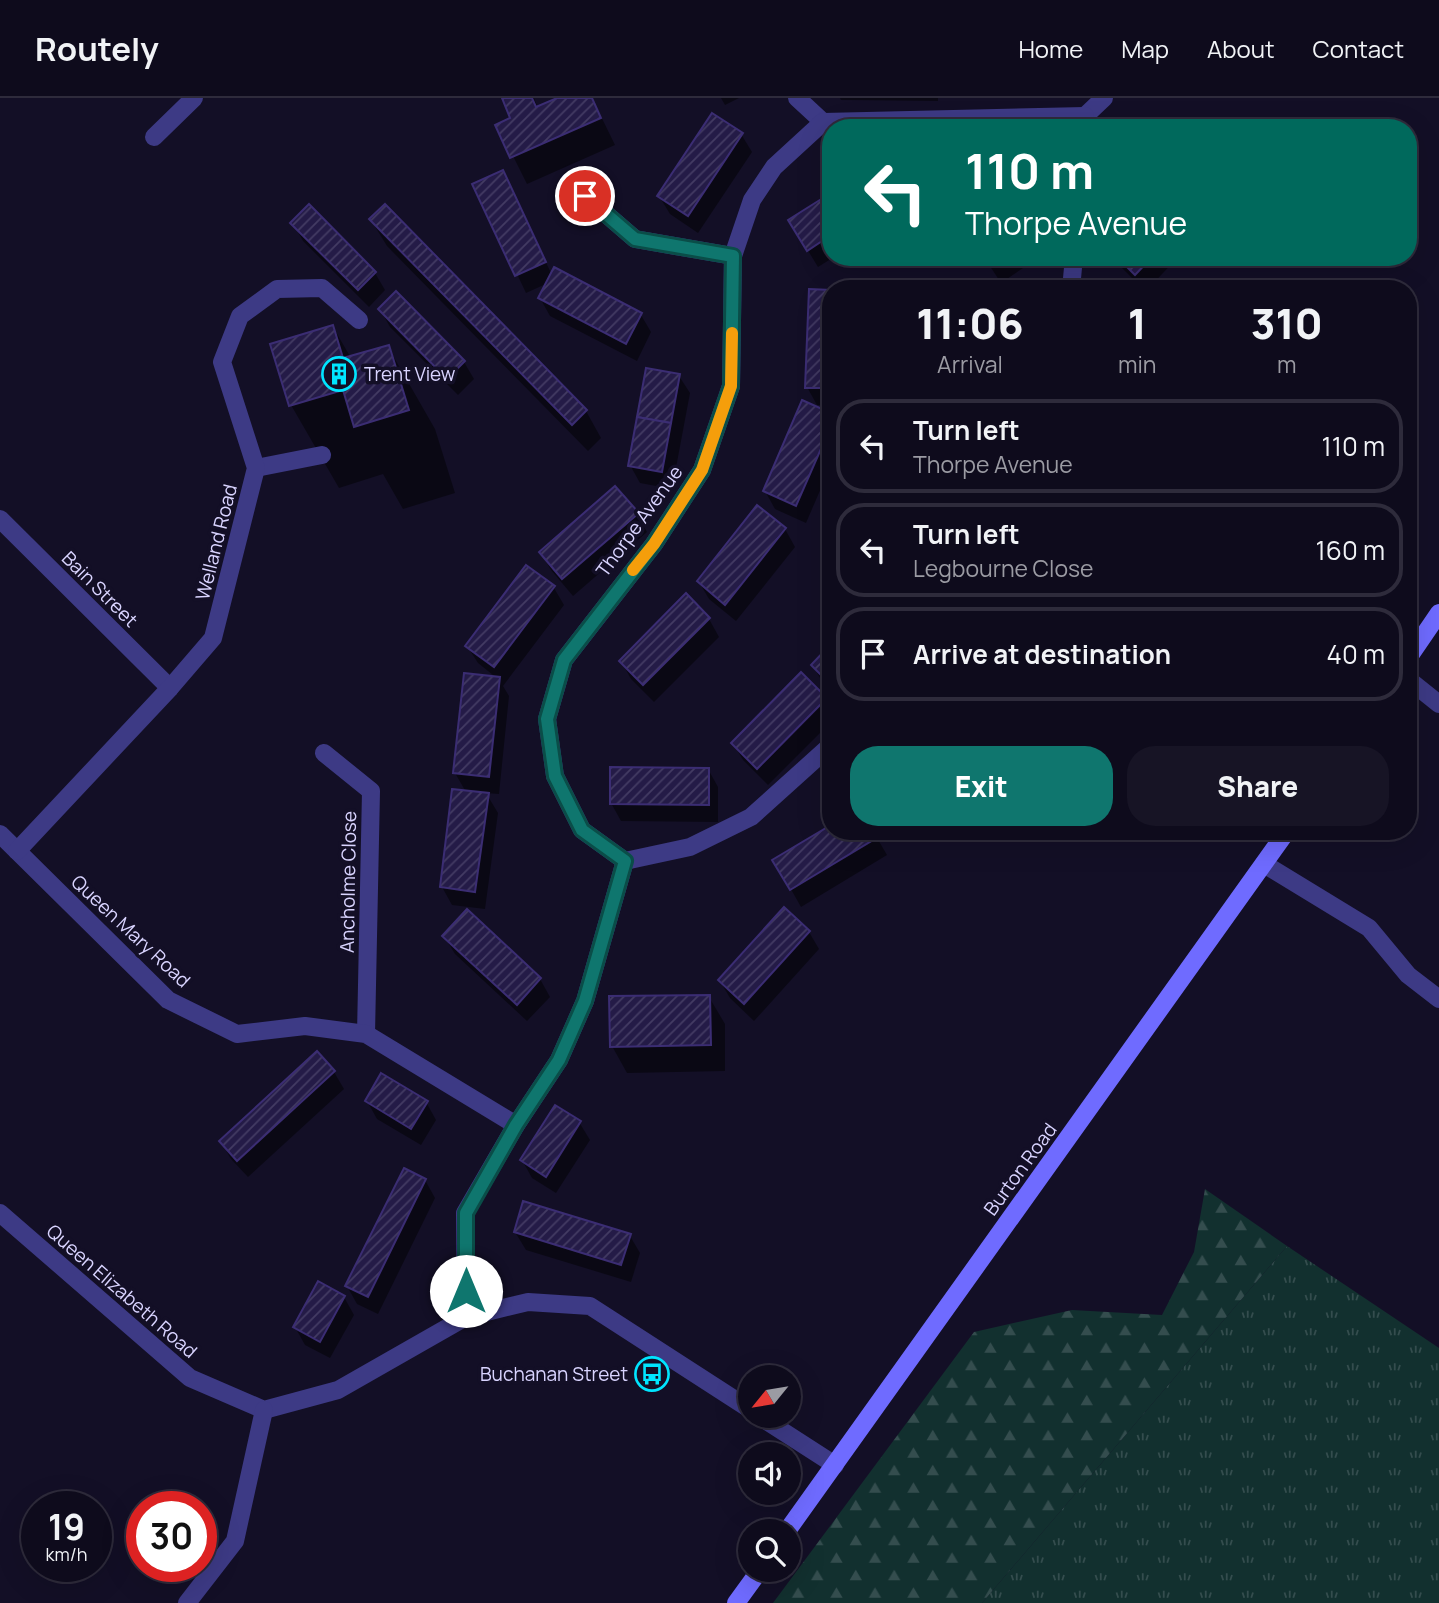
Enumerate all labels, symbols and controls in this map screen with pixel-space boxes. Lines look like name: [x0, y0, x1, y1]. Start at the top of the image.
text: Routely: [35, 26, 159, 71]
text: Home: [1018, 32, 1083, 65]
text: Map: [1121, 32, 1169, 65]
text: About: [1207, 32, 1275, 65]
text: Contact: [1313, 32, 1404, 65]
text: 110 m: [965, 137, 1094, 204]
icon: left: [850, 147, 941, 238]
pin: [555, 166, 615, 226]
icon: arrive: [566, 177, 604, 215]
text: Thorpe Avenue: [965, 201, 1187, 245]
text: 11:06: [916, 294, 1024, 352]
text: 1: [1128, 294, 1147, 352]
text: 310: [1251, 294, 1323, 352]
text: Arrival: [937, 348, 1003, 380]
text: min: [1118, 348, 1156, 380]
text: m: [1277, 348, 1296, 380]
building icon: Trent View: [320, 355, 358, 393]
place label: Trent View: [364, 361, 456, 387]
text: Turn left: [913, 412, 1020, 448]
icon: left: [854, 427, 892, 465]
text: 110 m: [1322, 428, 1385, 464]
text: Thorpe Avenue: [913, 448, 1073, 480]
street label: Thorpe Avenue: [590, 460, 688, 582]
street label: Welland Road: [189, 481, 243, 603]
text: Turn left: [913, 516, 1020, 552]
icon: left: [854, 531, 892, 569]
text: 160 m: [1316, 532, 1385, 568]
street label: Bain Street: [56, 545, 144, 633]
text: Legbourne Close: [913, 552, 1093, 584]
icon: arrive: [854, 635, 892, 673]
text: Arrive at destination: [913, 636, 1171, 672]
text: 40 m: [1327, 636, 1385, 672]
button: Exit: [850, 746, 1113, 826]
button: Share: [1127, 746, 1389, 826]
street label: Ancholme Close: [334, 811, 362, 953]
street label: Queen Mary Road: [66, 869, 196, 993]
street label: Burton Road: [978, 1118, 1062, 1220]
street label: Queen Elizabeth Road: [41, 1218, 203, 1364]
position arrow: [429, 1254, 503, 1328]
bus stop icon: Buchanan Street: [633, 1355, 671, 1393]
place label: Buchanan Street: [480, 1361, 628, 1387]
north arrow: [738, 1365, 802, 1428]
map controls: [738, 1365, 801, 1582]
button: sound: [738, 1442, 801, 1505]
speed limit sign: 30: [126, 1491, 217, 1582]
text: 19: [48, 1503, 85, 1551]
button: search: [738, 1519, 801, 1582]
text: km/h: [46, 1542, 87, 1566]

